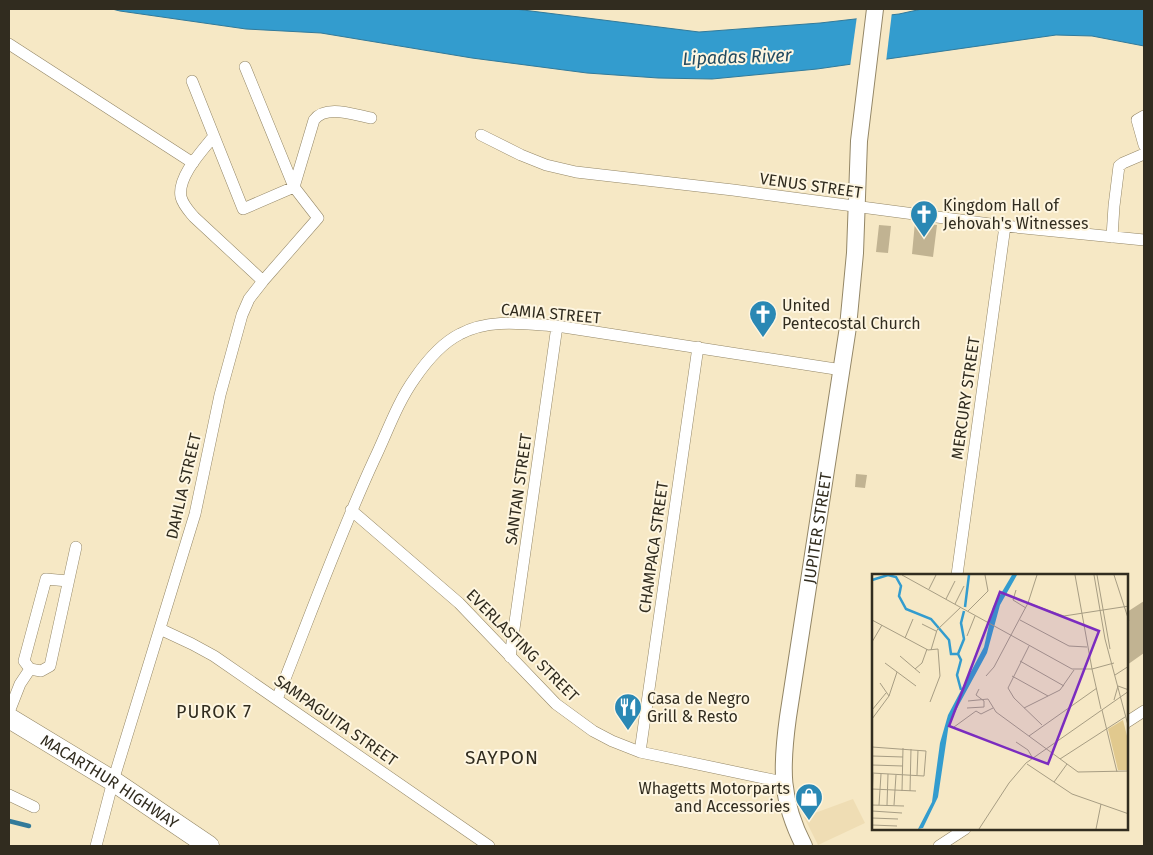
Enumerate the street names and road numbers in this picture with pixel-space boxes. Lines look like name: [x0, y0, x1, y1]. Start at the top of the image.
street label: VENUS STREET: [758, 169, 864, 202]
street label: CAMIA STREET: [500, 300, 603, 327]
street label: MERCURY STREET: [947, 335, 984, 461]
street label: DAHLIA STREET: [162, 431, 205, 541]
street label: SANTAN STREET: [501, 431, 536, 546]
street label: JUPITER STREET: [800, 470, 836, 585]
street label: CHAMPACA STREET: [635, 479, 672, 614]
street label: EVERLASTING STREET: [462, 585, 583, 706]
street label: SAMPAGUITA STREET: [271, 671, 401, 770]
street label: MACARTHUR HIGHWAY: [37, 731, 182, 833]

